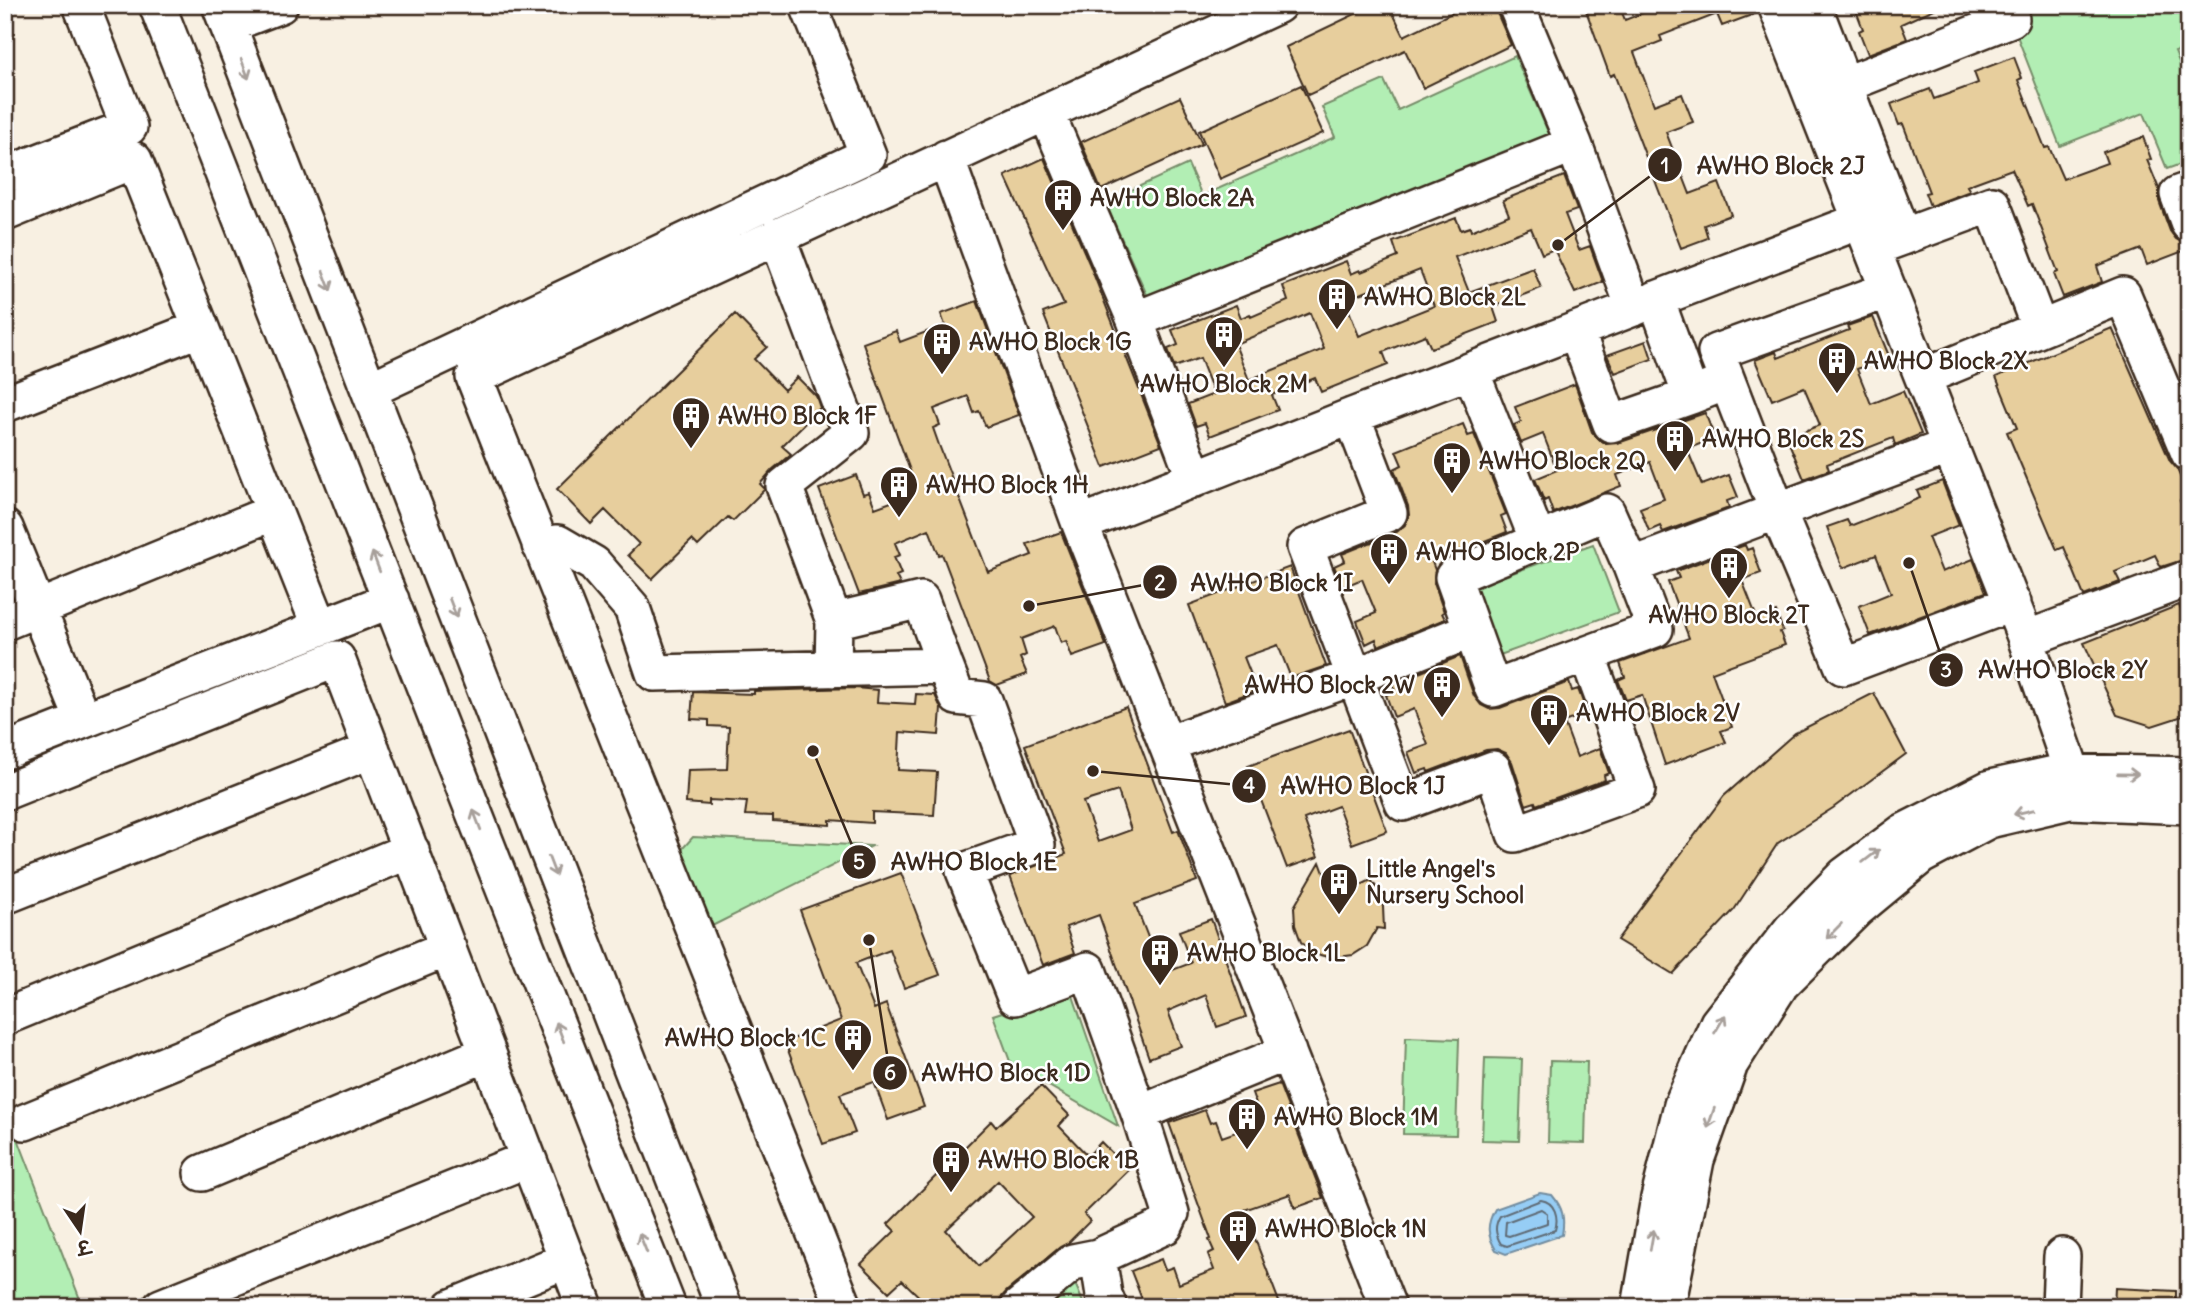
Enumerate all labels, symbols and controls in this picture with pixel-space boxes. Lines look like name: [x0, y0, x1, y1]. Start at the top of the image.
one-way arrow: [239, 58, 252, 79]
callout: AWHO Block 2J: [1647, 143, 1879, 188]
text: AWHO Block 2J: [1697, 150, 1865, 180]
text: 1: [1661, 152, 1669, 179]
building icon: AWHO Block 2A: [1042, 177, 1084, 232]
place label: AWHO Block 2A: [1090, 183, 1255, 212]
one-way arrow: [321, 270, 334, 292]
building icon: AWHO Block 2L: [1316, 276, 1358, 331]
place label: AWHO Block 2L: [1364, 282, 1527, 311]
building icon: AWHO Block 2M: [1203, 314, 1245, 369]
building icon: AWHO Block 1G: [921, 321, 963, 376]
place label: AWHO Block 1G: [969, 327, 1132, 356]
building icon: AWHO Block 2X: [1816, 340, 1858, 395]
place label: AWHO Block 2X: [1864, 346, 2029, 375]
place label: AWHO Block 2M: [1140, 369, 1308, 398]
building icon: AWHO Block 1F: [670, 395, 712, 450]
place label: AWHO Block 1F: [718, 401, 877, 430]
building icon: AWHO Block 2S: [1654, 418, 1696, 473]
place label: AWHO Block 2S: [1702, 424, 1865, 453]
building icon: AWHO Block 2Q: [1431, 440, 1473, 495]
place label: AWHO Block 2Q: [1479, 446, 1646, 475]
building icon: AWHO Block 1H: [878, 464, 920, 519]
place label: AWHO Block 1H: [926, 470, 1089, 499]
building icon: AWHO Block 2P: [1368, 531, 1410, 586]
place label: AWHO Block 2P: [1416, 537, 1580, 566]
building icon: AWHO Block 2T: [1708, 545, 1750, 600]
one-way arrow: [369, 552, 381, 574]
callout: AWHO Block 1I: [1142, 560, 1368, 605]
text: AWHO Block 1I: [1191, 567, 1354, 597]
text: 2: [1154, 569, 1166, 596]
one-way arrow: [447, 596, 460, 618]
place label: AWHO Block 2T: [1648, 600, 1810, 629]
callout: AWHO Block 2Y: [1929, 647, 2161, 692]
text: AWHO Block 2Y: [1978, 654, 2148, 684]
text: 3: [1940, 656, 1952, 683]
building icon: AWHO Block 2W: [1421, 664, 1463, 719]
place label: AWHO Block 2W: [1245, 670, 1415, 699]
building icon: AWHO Block 2V: [1528, 692, 1570, 747]
place label: AWHO Block 2V: [1576, 698, 1741, 727]
callout: AWHO Block 1J: [1231, 763, 1459, 808]
one-way arrow: [2116, 767, 2139, 780]
text: AWHO Block 1J: [1281, 770, 1445, 800]
text: 4: [1243, 772, 1255, 799]
one-way arrow: [2013, 806, 2036, 819]
one-way arrow: [469, 809, 482, 831]
callout: AWHO Block 1E: [842, 839, 1071, 884]
text: AWHO Block 1E: [891, 846, 1057, 876]
text: 5: [853, 848, 865, 875]
one-way arrow: [1861, 848, 1880, 863]
one-way arrow: [547, 854, 560, 876]
place label: Little Angel's Nursery School: [1366, 854, 1524, 909]
building icon: Little Angel's Nursery School: [1318, 861, 1360, 916]
one-way arrow: [1826, 923, 1843, 940]
building icon: AWHO Block 1L: [1139, 932, 1181, 987]
place label: AWHO Block 1L: [1187, 938, 1346, 967]
one-way arrow: [1713, 1014, 1727, 1034]
building icon: AWHO Block 1C: [832, 1017, 874, 1072]
one-way arrow: [552, 1021, 565, 1043]
place label: AWHO Block 1C: [665, 1023, 826, 1052]
callout: AWHO Block 1D: [872, 1050, 1105, 1095]
text: AWHO Block 1D: [921, 1057, 1091, 1087]
text: 6: [884, 1059, 896, 1086]
building icon: AWHO Block 1M: [1226, 1096, 1268, 1151]
place label: AWHO Block 1M: [1274, 1102, 1439, 1131]
one-way arrow: [1704, 1107, 1716, 1129]
building icon: AWHO Block 1B: [930, 1139, 972, 1194]
place label: AWHO Block 1B: [978, 1145, 1139, 1174]
north arrow: [46, 1196, 116, 1266]
building icon: AWHO Block 1N: [1217, 1208, 1259, 1263]
place label: AWHO Block 1N: [1265, 1214, 1427, 1243]
one-way arrow: [1646, 1229, 1659, 1251]
one-way arrow: [636, 1233, 649, 1255]
text: उ: [73, 1234, 95, 1261]

